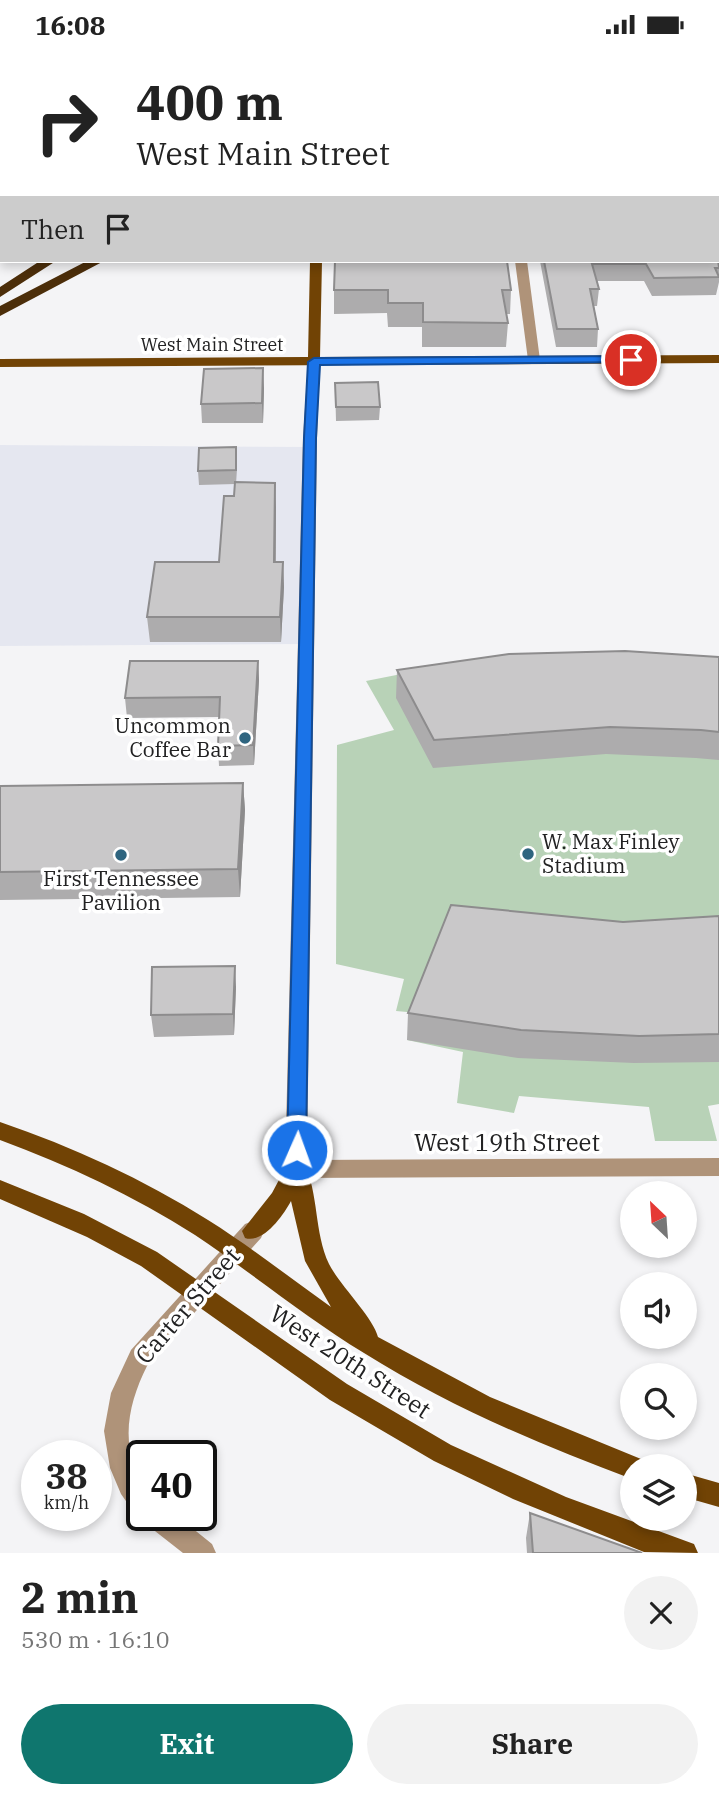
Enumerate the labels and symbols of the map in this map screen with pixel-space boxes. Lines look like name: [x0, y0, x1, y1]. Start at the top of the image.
pin: [601, 330, 661, 390]
street label: West Main Street: [141, 333, 283, 356]
place label: Uncommon Coffee Bar: [114, 711, 232, 763]
marker: Uncommon Coffee Bar: [237, 730, 253, 746]
place label: W. Max Finley Stadium: [542, 827, 680, 879]
marker: W. Max Finley Stadium: [520, 846, 536, 862]
marker: First Tennessee Pavilion: [113, 847, 129, 863]
place label: First Tennessee Pavilion: [43, 864, 199, 916]
position arrow: [260, 1113, 334, 1187]
street label: West 19th Street: [414, 1126, 600, 1158]
north arrow: [620, 1181, 696, 1258]
street label: Carter Street: [128, 1240, 247, 1370]
street label: West 20th Street: [264, 1297, 437, 1425]
speed limit sign: 40: [126, 1440, 217, 1531]

